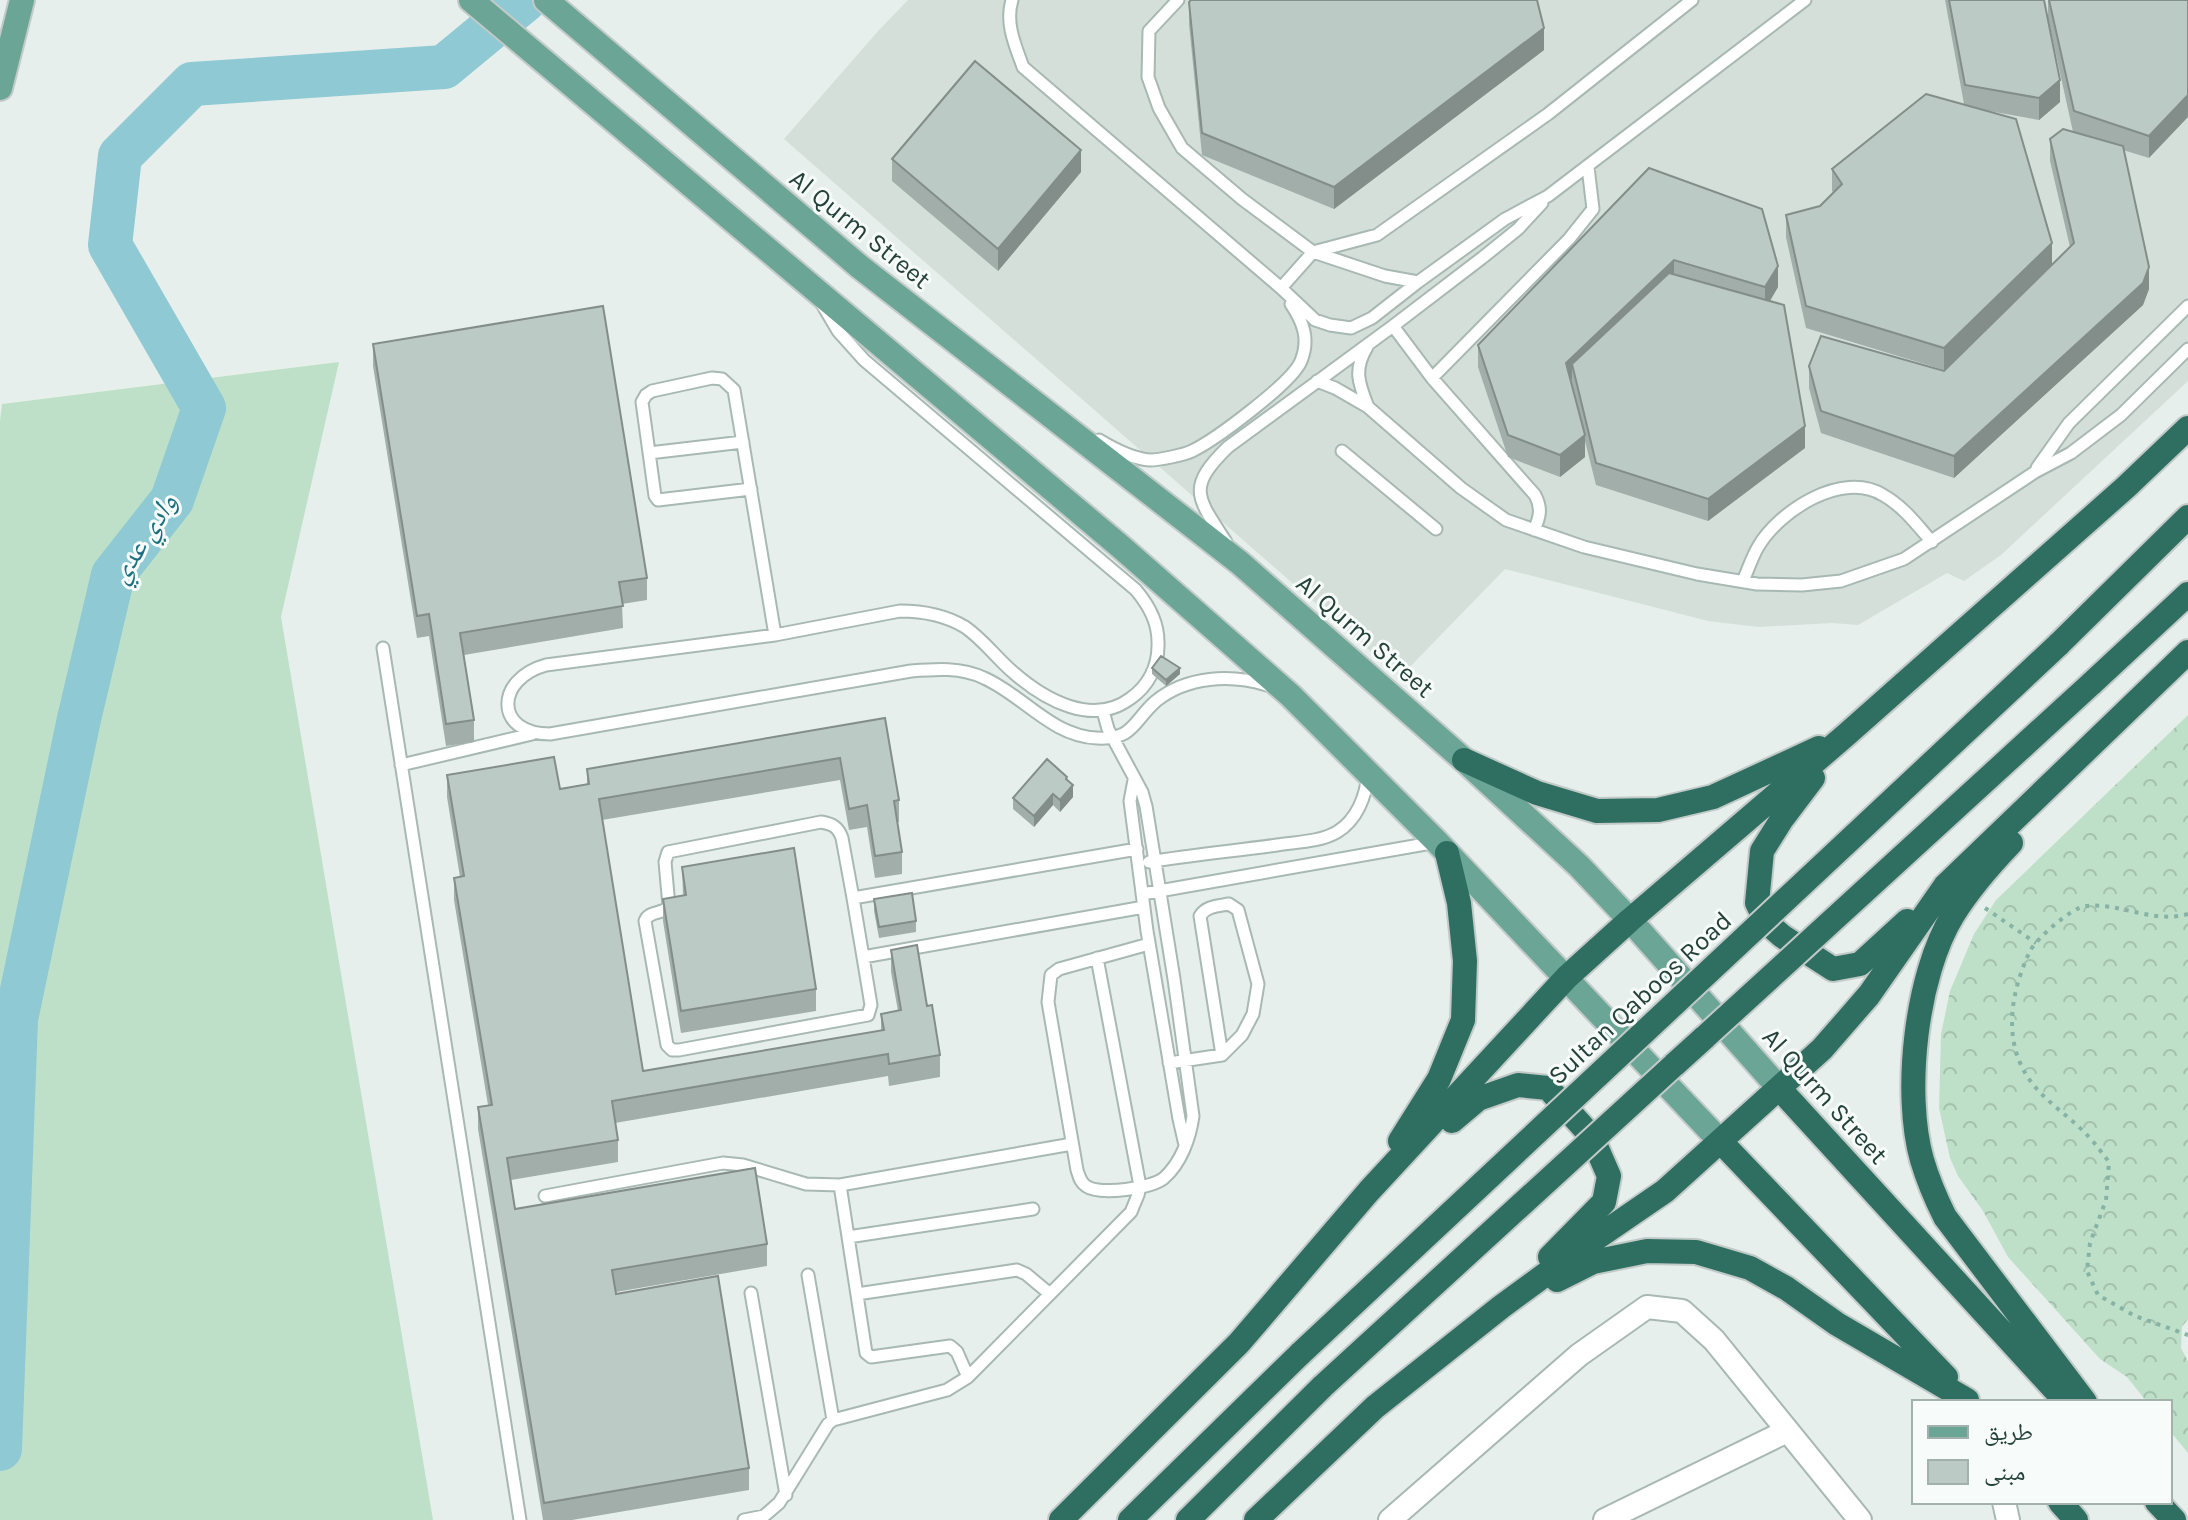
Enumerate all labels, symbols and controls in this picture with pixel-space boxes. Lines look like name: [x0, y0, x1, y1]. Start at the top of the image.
street label: Al Qurm Street: [783, 163, 937, 295]
water label: وادي عدي: [102, 487, 189, 592]
street label: Al Qurm Street: [1290, 568, 1440, 704]
street label: Sultan Qaboos Road: [1542, 905, 1738, 1091]
street label: Al Qurm Street: [1756, 1022, 1894, 1171]
legend: [1912, 1400, 2172, 1504]
text: طريق: [1984, 1418, 2033, 1446]
text: مبنى: [1984, 1458, 2025, 1486]

